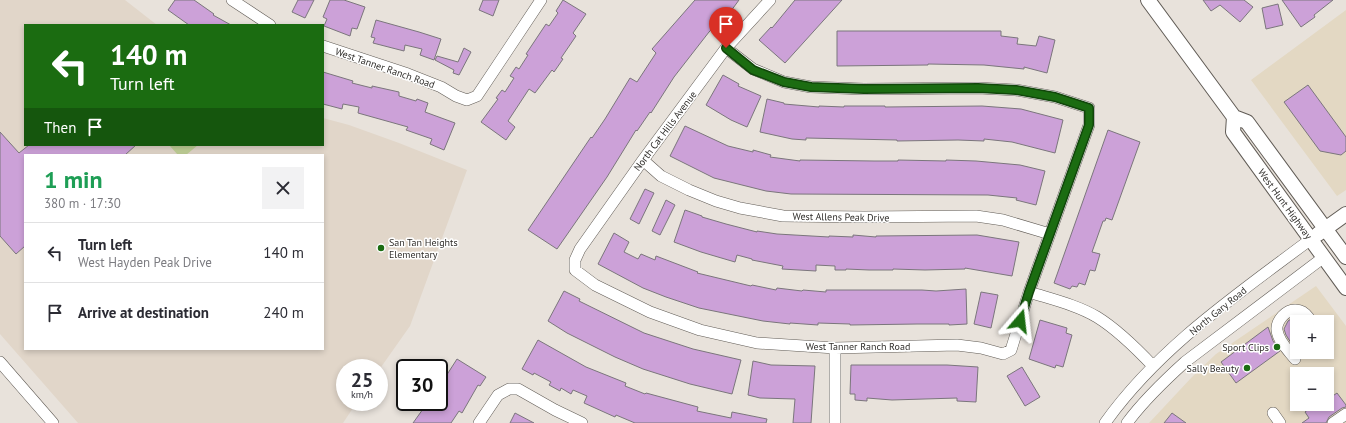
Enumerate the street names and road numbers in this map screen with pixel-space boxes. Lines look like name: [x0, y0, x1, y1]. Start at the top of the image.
street label: West Tanner Ranch Road: [333, 45, 437, 91]
street label: North Cat Hills Avenue: [631, 88, 699, 174]
street label: West Hunt Highway: [1255, 166, 1315, 242]
street label: West Allens Peak Drive: [792, 210, 890, 224]
street label: North Gary Road: [1187, 284, 1249, 338]
street label: West Tanner Ranch Road: [806, 340, 910, 353]

